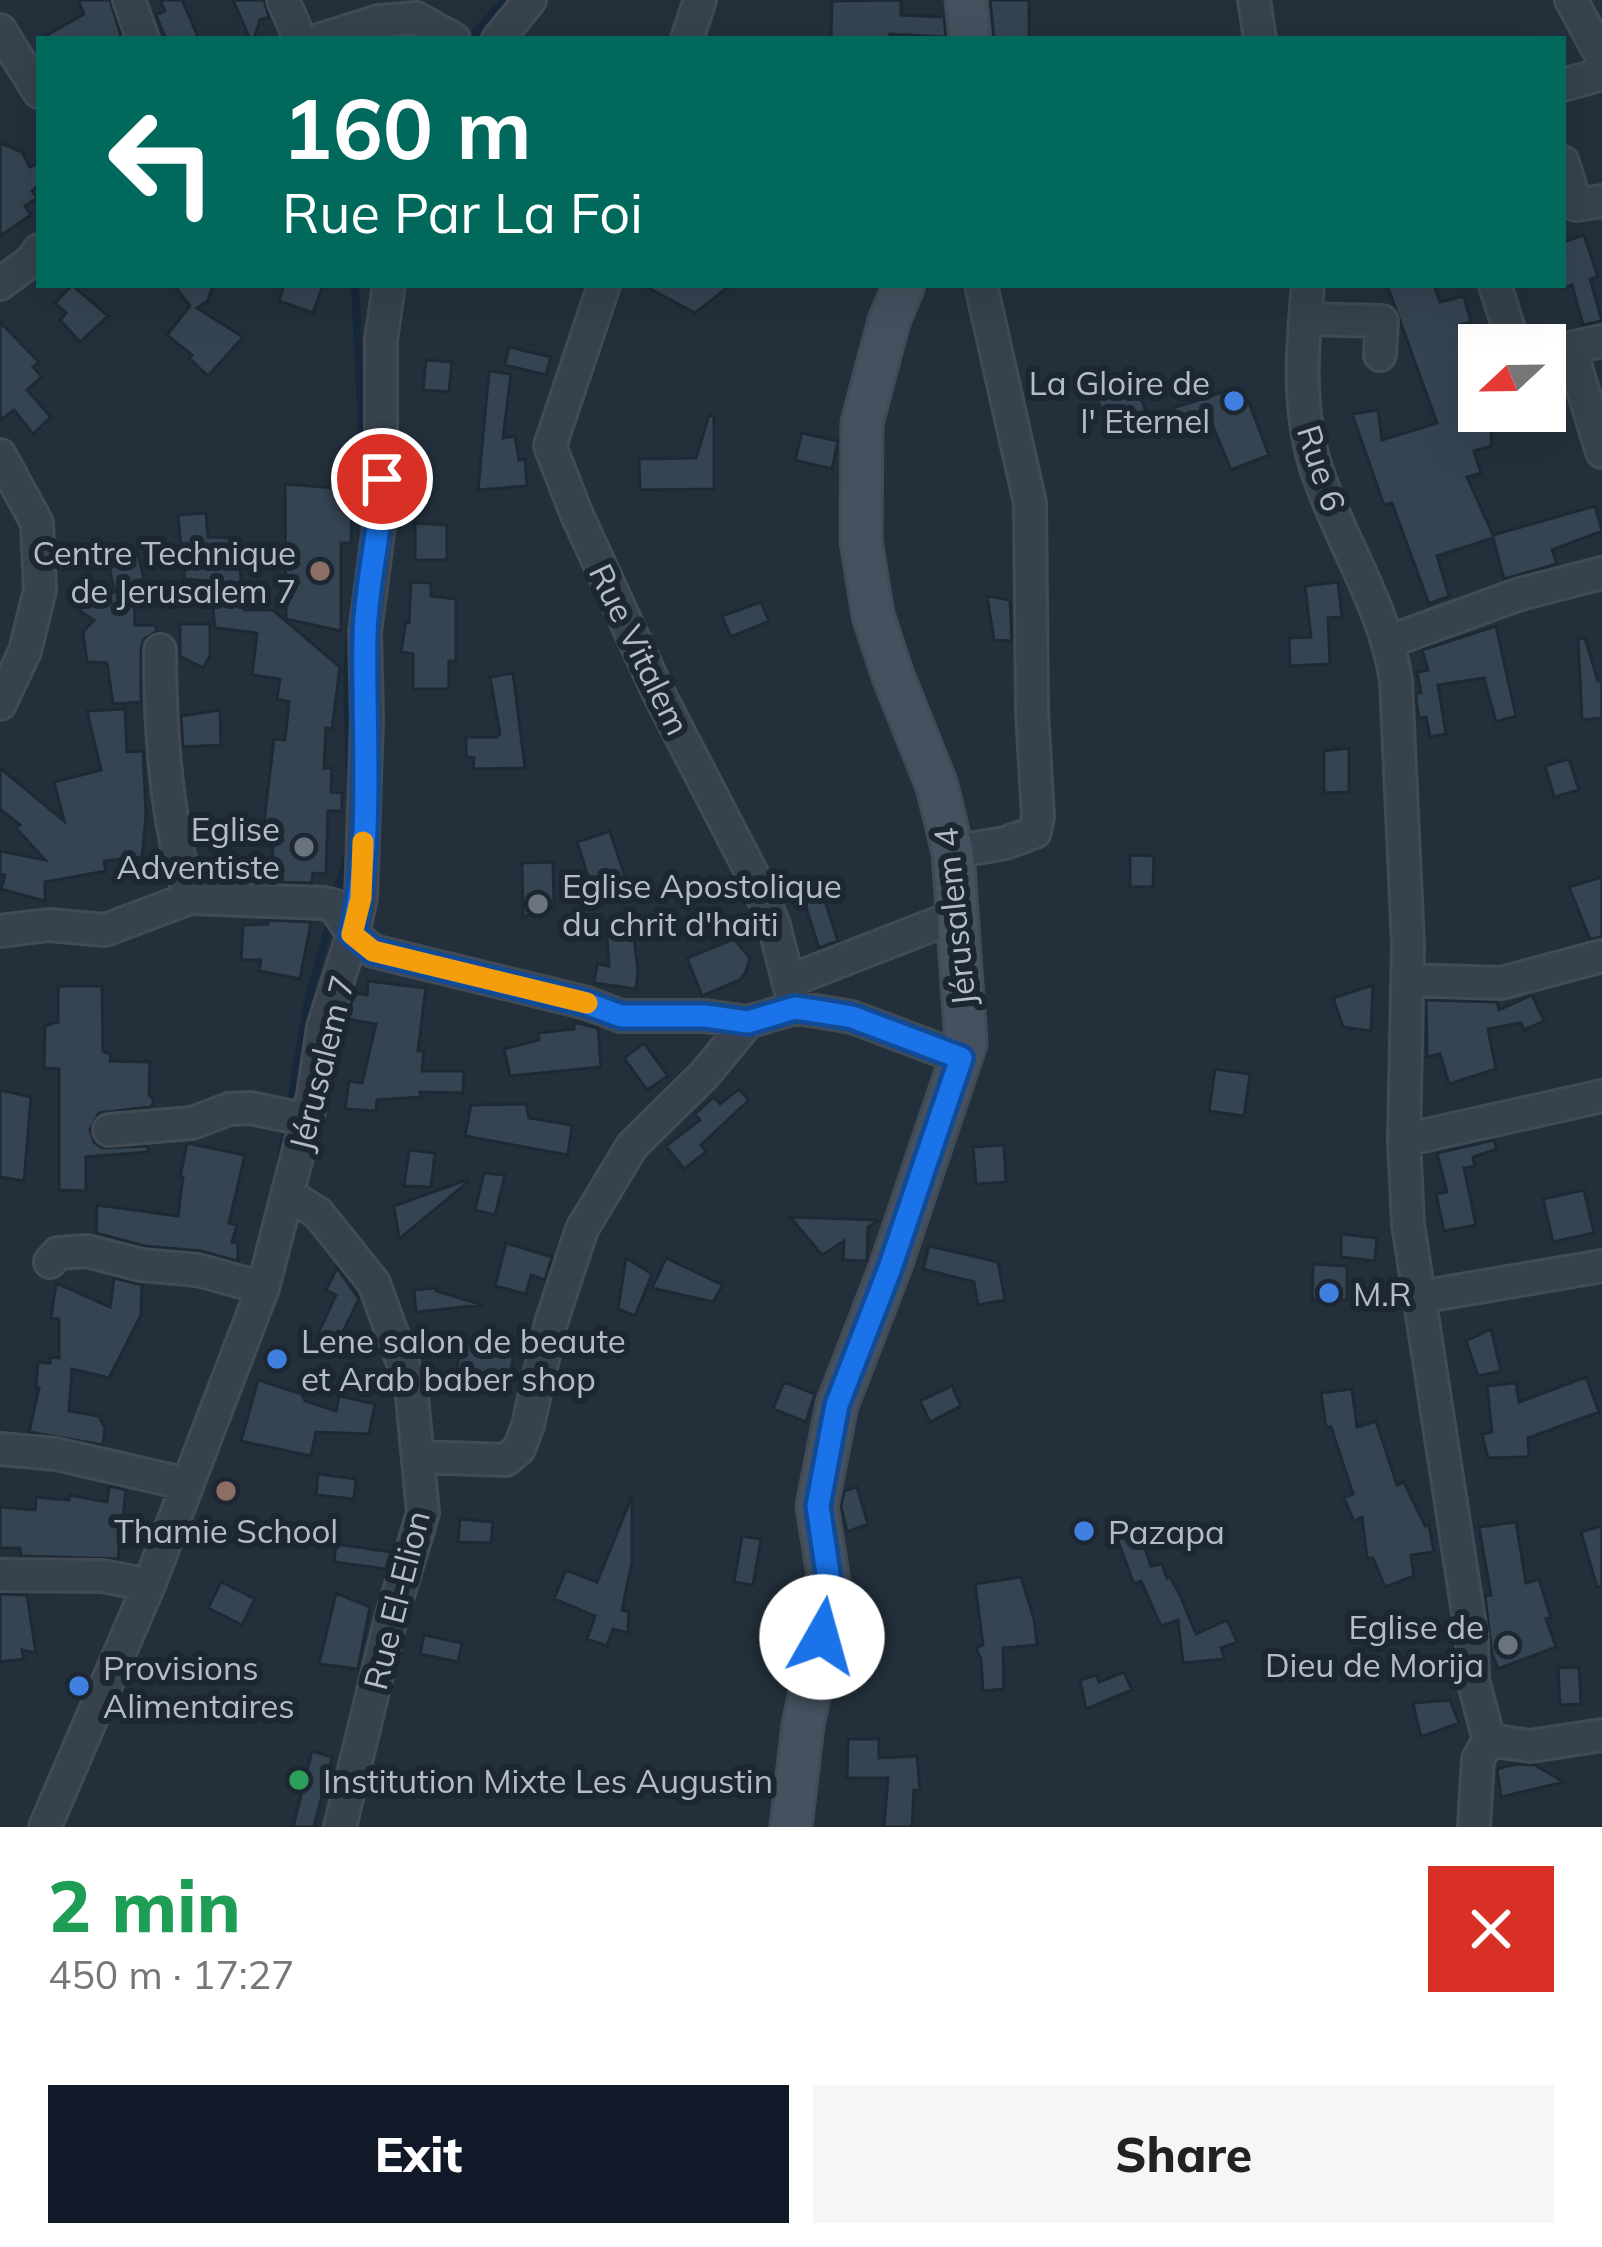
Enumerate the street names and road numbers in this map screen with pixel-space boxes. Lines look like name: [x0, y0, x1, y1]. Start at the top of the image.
street label: Rue 6: [1289, 420, 1355, 516]
street label: Rue Vitalem: [581, 557, 699, 741]
street label: Jérusalem 4: [924, 826, 984, 1008]
street label: Jérusalem 7: [279, 971, 363, 1155]
street label: Rue El-Elion: [354, 1506, 438, 1694]

